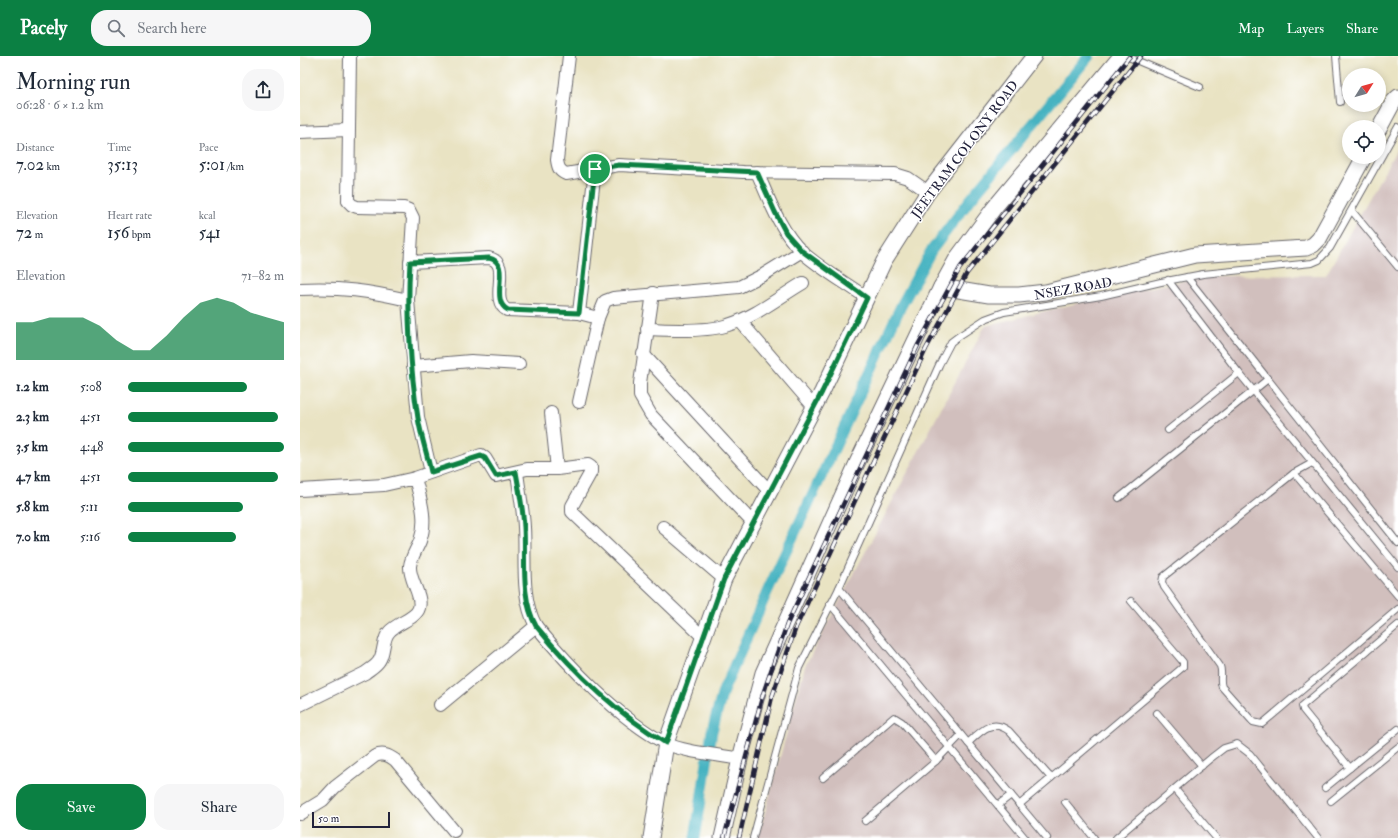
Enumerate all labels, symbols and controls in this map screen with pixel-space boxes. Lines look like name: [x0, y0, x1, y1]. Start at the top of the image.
search box: [91, 10, 371, 46]
text: Pacely: [20, 16, 67, 40]
icon: search: [105, 17, 127, 39]
text: Search here: [137, 19, 207, 38]
text: Map: [1238, 20, 1264, 37]
text: Layers: [1286, 20, 1324, 37]
text: Share: [1346, 20, 1378, 37]
text: Morning run: [16, 68, 131, 96]
north arrow: [1342, 68, 1386, 112]
map controls: [1342, 68, 1386, 164]
button: share: [242, 69, 284, 111]
street label: JEETRAM COLONY ROAD: [907, 78, 1022, 222]
text: 06:28 · 6 × 1.2 km: [16, 97, 104, 113]
button: locate: [1342, 120, 1386, 164]
text: Distance: [16, 141, 54, 154]
text: Time: [107, 141, 131, 154]
text: Pace: [199, 141, 218, 154]
pin: [578, 152, 612, 186]
text: 7.02: [16, 154, 44, 175]
text: 35:13: [107, 154, 138, 175]
text: 5:01: [199, 154, 225, 175]
icon: arrive: [584, 158, 606, 180]
text: km: [44, 160, 60, 173]
text: /km: [225, 160, 244, 173]
text: Elevation: [16, 209, 58, 222]
text: Heart rate: [107, 209, 152, 222]
text: kcal: [199, 209, 216, 222]
text: 72: [16, 222, 32, 243]
text: 156: [107, 222, 129, 243]
text: 541: [199, 222, 221, 243]
text: m: [32, 228, 43, 241]
text: bpm: [129, 228, 151, 241]
text: Elevation: [16, 268, 66, 284]
text: 71–82 m: [241, 268, 284, 284]
street label: NSEZ ROAD: [1033, 274, 1113, 304]
text: 1.2 km: [16, 379, 49, 395]
text: 5:08: [80, 379, 102, 395]
text: 2.3 km: [16, 409, 49, 425]
text: 4:51: [80, 409, 101, 425]
text: 3.5 km: [16, 439, 48, 455]
text: 4:48: [80, 439, 103, 455]
text: 4.7 km: [16, 469, 50, 485]
text: 4:51: [80, 469, 101, 485]
text: 5.8 km: [16, 499, 49, 515]
text: 5:11: [80, 499, 98, 515]
text: 7.0 km: [16, 529, 50, 545]
text: 5:16: [80, 529, 100, 545]
button: Save: [16, 784, 146, 830]
button: Share: [154, 784, 284, 830]
scale bar: [312, 810, 390, 829]
text: 50 m: [318, 812, 339, 825]

